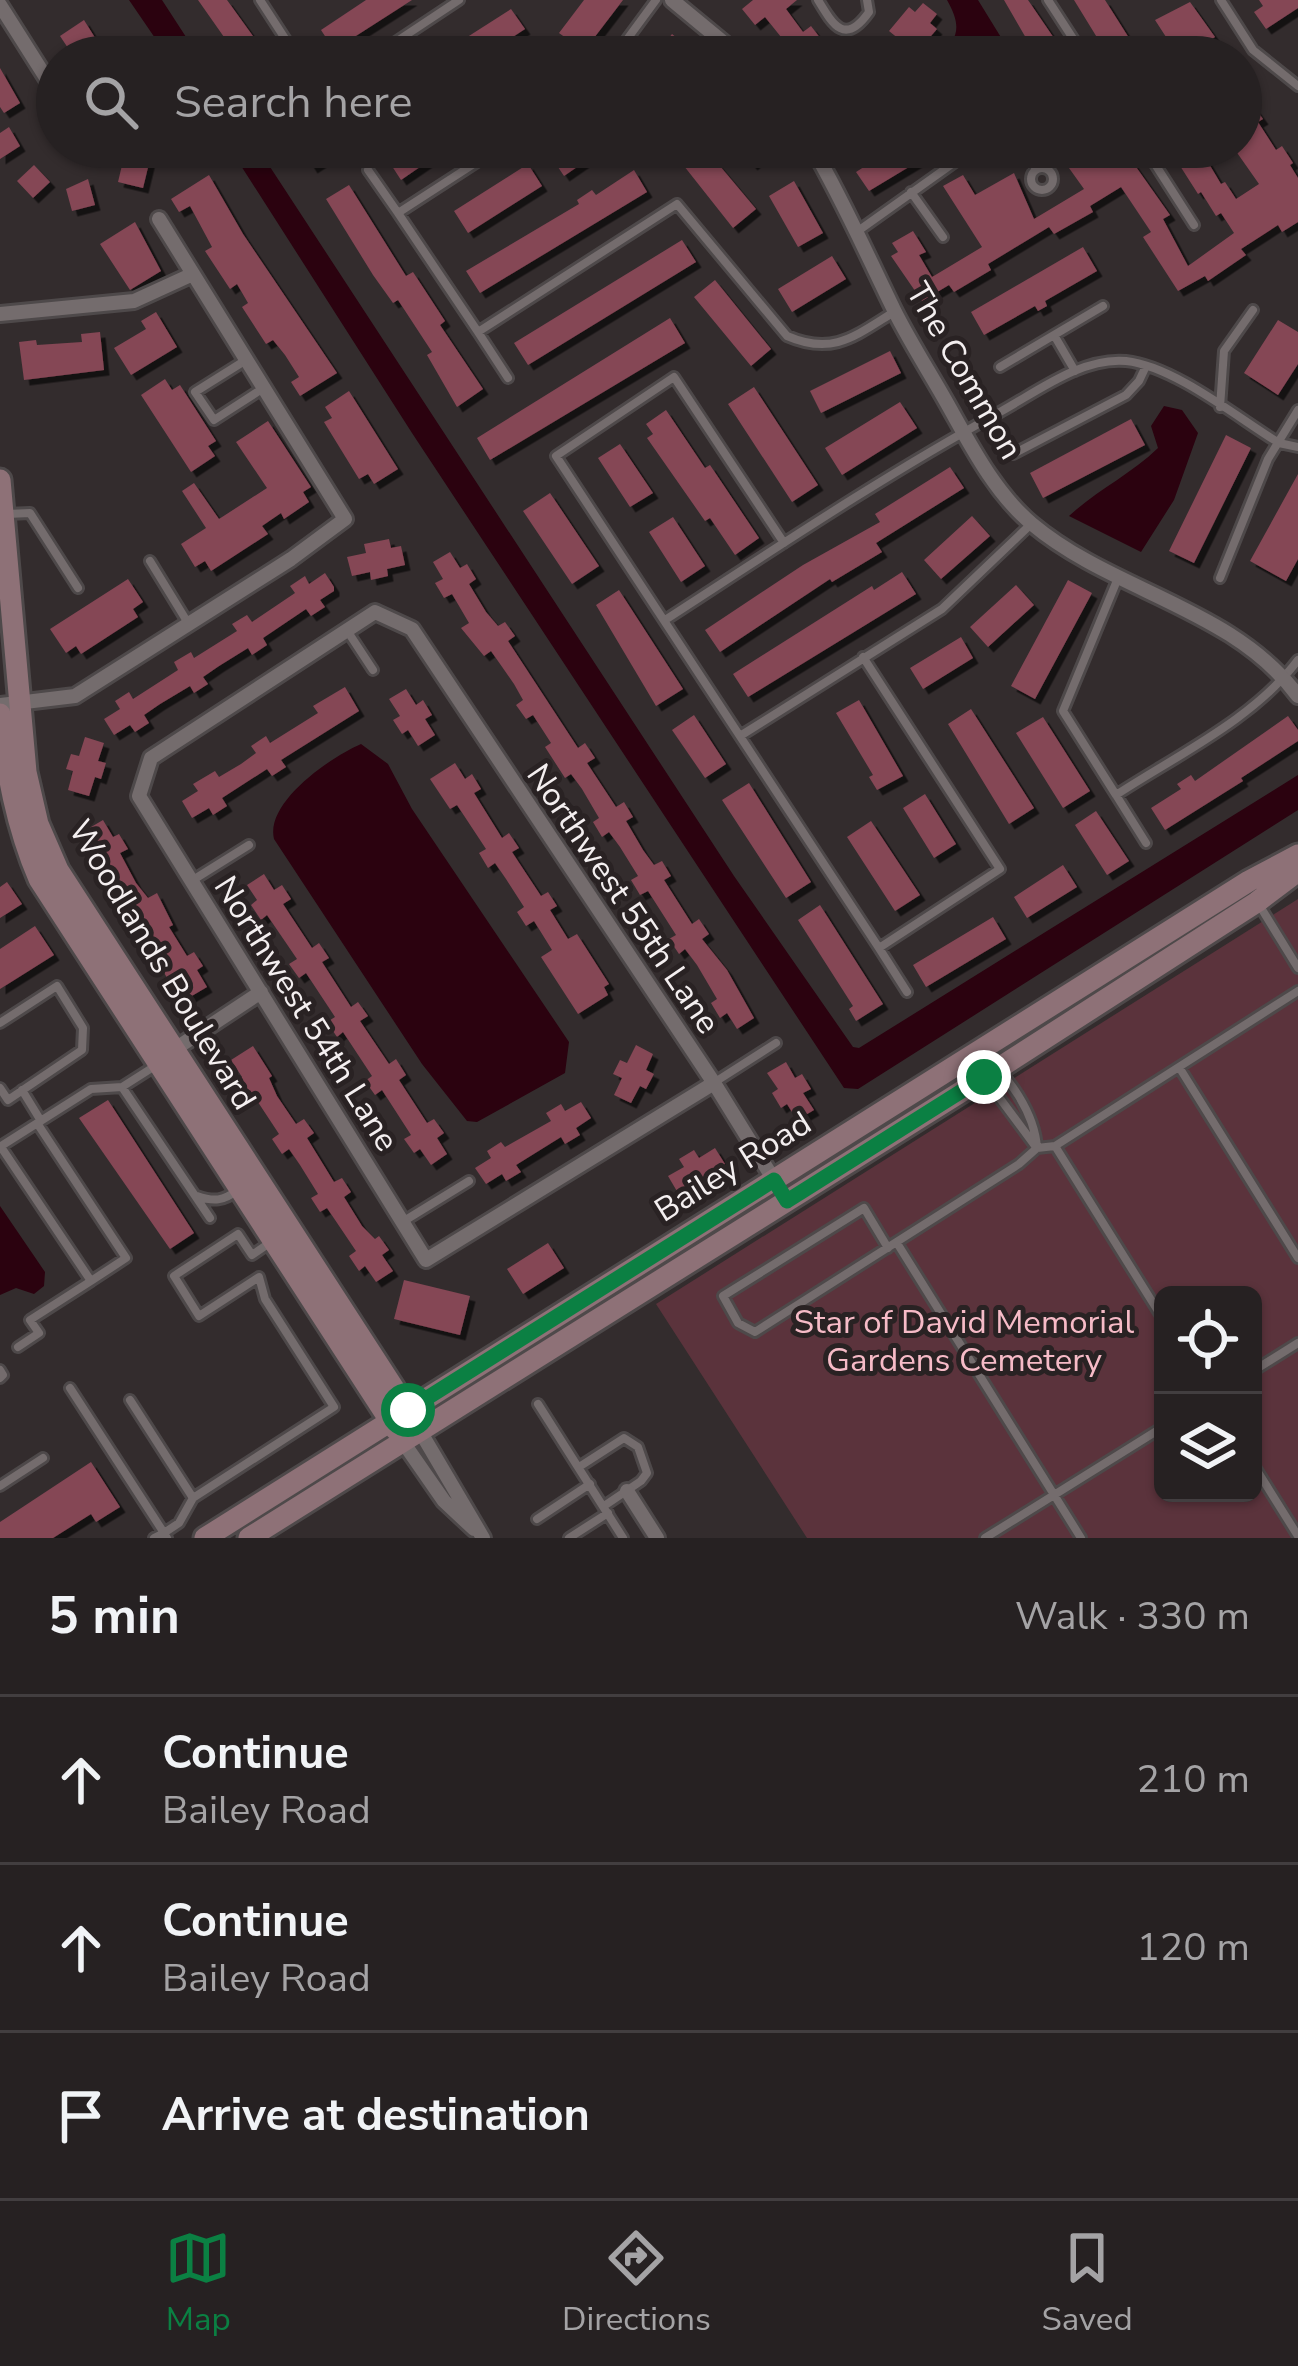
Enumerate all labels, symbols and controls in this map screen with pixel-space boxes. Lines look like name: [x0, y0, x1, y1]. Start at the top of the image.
search box: [36, 36, 1262, 168]
icon: search: [78, 69, 144, 135]
text: Search here: [174, 72, 413, 133]
street label: The Common: [895, 274, 1033, 468]
street label: Northwest 55th Lane: [516, 755, 730, 1043]
street label: Woodlands Boulevard: [57, 812, 267, 1118]
street label: Northwest 54th Lane: [203, 868, 409, 1160]
route end: [957, 1050, 1011, 1104]
street label: Bailey Road: [646, 1101, 820, 1233]
map controls: [1154, 1286, 1262, 1502]
button: locate: [1154, 1286, 1262, 1394]
park label: Star of David Memorial Gardens Cemetery: [794, 1300, 1134, 1383]
route start: [381, 1383, 435, 1437]
button: layers: [1154, 1394, 1262, 1502]
text: 5 min: [48, 1581, 180, 1651]
text: Walk · 330 m: [1015, 1590, 1250, 1643]
text: Continue: [162, 1723, 349, 1784]
icon: ahead: [48, 1747, 114, 1813]
text: 210 m: [1136, 1753, 1250, 1806]
text: Bailey Road: [162, 1784, 371, 1837]
text: Continue: [162, 1891, 349, 1952]
icon: ahead: [48, 1915, 114, 1981]
text: 120 m: [1136, 1921, 1250, 1974]
text: Bailey Road: [162, 1952, 371, 2005]
icon: arrive: [48, 2083, 114, 2149]
text: Arrive at destination: [162, 2085, 590, 2146]
tab: Map: [165, 2225, 231, 2342]
tab: Directions: [562, 2225, 711, 2342]
tab: Saved: [1041, 2225, 1133, 2342]

